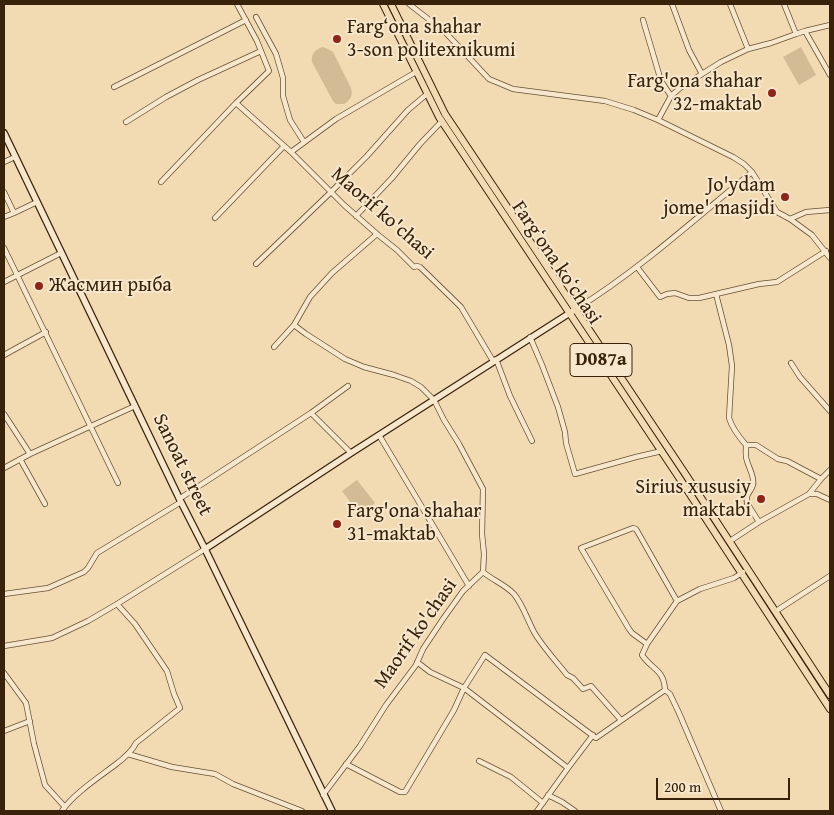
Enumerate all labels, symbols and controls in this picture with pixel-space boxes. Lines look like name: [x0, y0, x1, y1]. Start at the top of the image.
place label: Farg‘ona shahar 3-son politexnikumi: [347, 16, 516, 63]
marker: Farg‘ona shahar 3-son politexnikumi: [331, 33, 343, 45]
place label: Farg'ona shahar 32-maktab: [627, 70, 762, 117]
marker: Farg'ona shahar 32-maktab: [766, 87, 778, 99]
street label: Maorif ko'chasi: [326, 163, 438, 265]
place label: Jo'ydam jome' masjidi: [663, 174, 775, 221]
marker: Jo'ydam jome' masjidi: [779, 191, 791, 203]
street label: Fargʻona koʻchasi: [506, 197, 606, 329]
place label: Жасмин рыба: [49, 274, 172, 298]
marker: Жасмин рыба: [33, 280, 45, 292]
road number: D087a: [570, 344, 632, 376]
street label: Sanoat street: [147, 410, 217, 520]
place label: Sirius xususiy maktabi: [635, 476, 751, 523]
marker: Sirius xususiy maktabi: [755, 493, 767, 505]
place label: Farg'ona shahar 31-maktab: [347, 500, 482, 547]
marker: Farg'ona shahar 31-maktab: [331, 518, 343, 530]
street label: Maorif ko'chasi: [369, 574, 463, 694]
scale bar: [659, 768, 793, 800]
text: 200 m: [664, 776, 701, 797]

